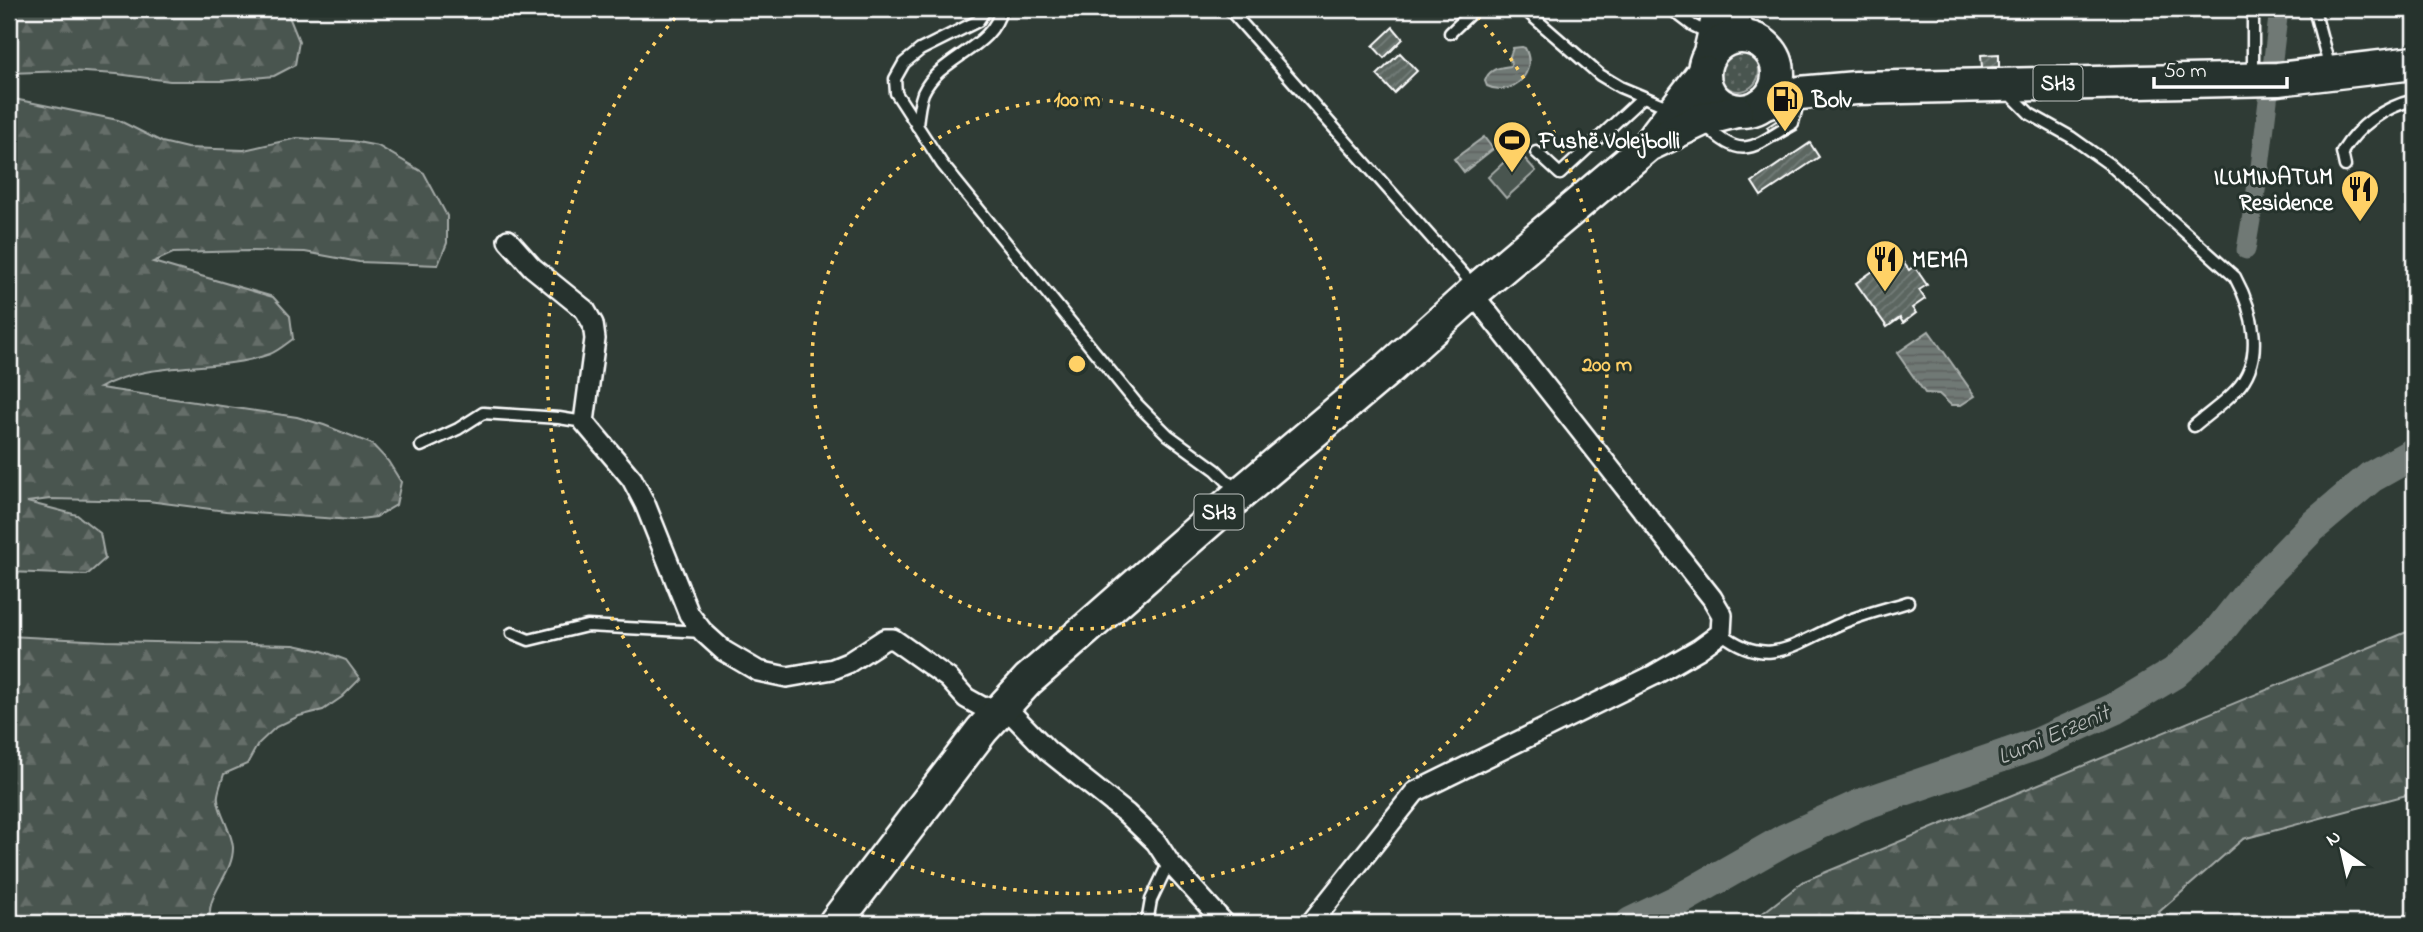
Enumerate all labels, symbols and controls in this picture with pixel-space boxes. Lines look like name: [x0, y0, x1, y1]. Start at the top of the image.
scale bar: [2154, 46, 2286, 90]
text: 50 m: [2164, 57, 2207, 87]
road number: SH3: [2034, 66, 2082, 100]
fuel station icon: Bolv: [1764, 78, 1806, 133]
place label: Bolv: [1811, 85, 1853, 118]
text: 100 m: [1054, 86, 1100, 116]
sports icon: Fushë Volejbolli: [1491, 119, 1533, 174]
place label: Fushë Volejbolli: [1538, 126, 1680, 159]
place label: ILUMINATUM Residence: [2214, 162, 2334, 221]
restaurant icon: ILUMINATUM Residence: [2339, 168, 2381, 223]
restaurant icon: MEMA: [1864, 238, 1906, 293]
place label: MEMA: [1912, 245, 1968, 278]
text: 200 m: [1581, 351, 1632, 381]
centre of rings: [1065, 352, 1089, 376]
road number: SH3: [1194, 494, 1244, 530]
water label: Lumi Erzenit: [1993, 696, 2117, 776]
north arrow: [2308, 816, 2378, 886]
text: N: [2321, 824, 2347, 854]

